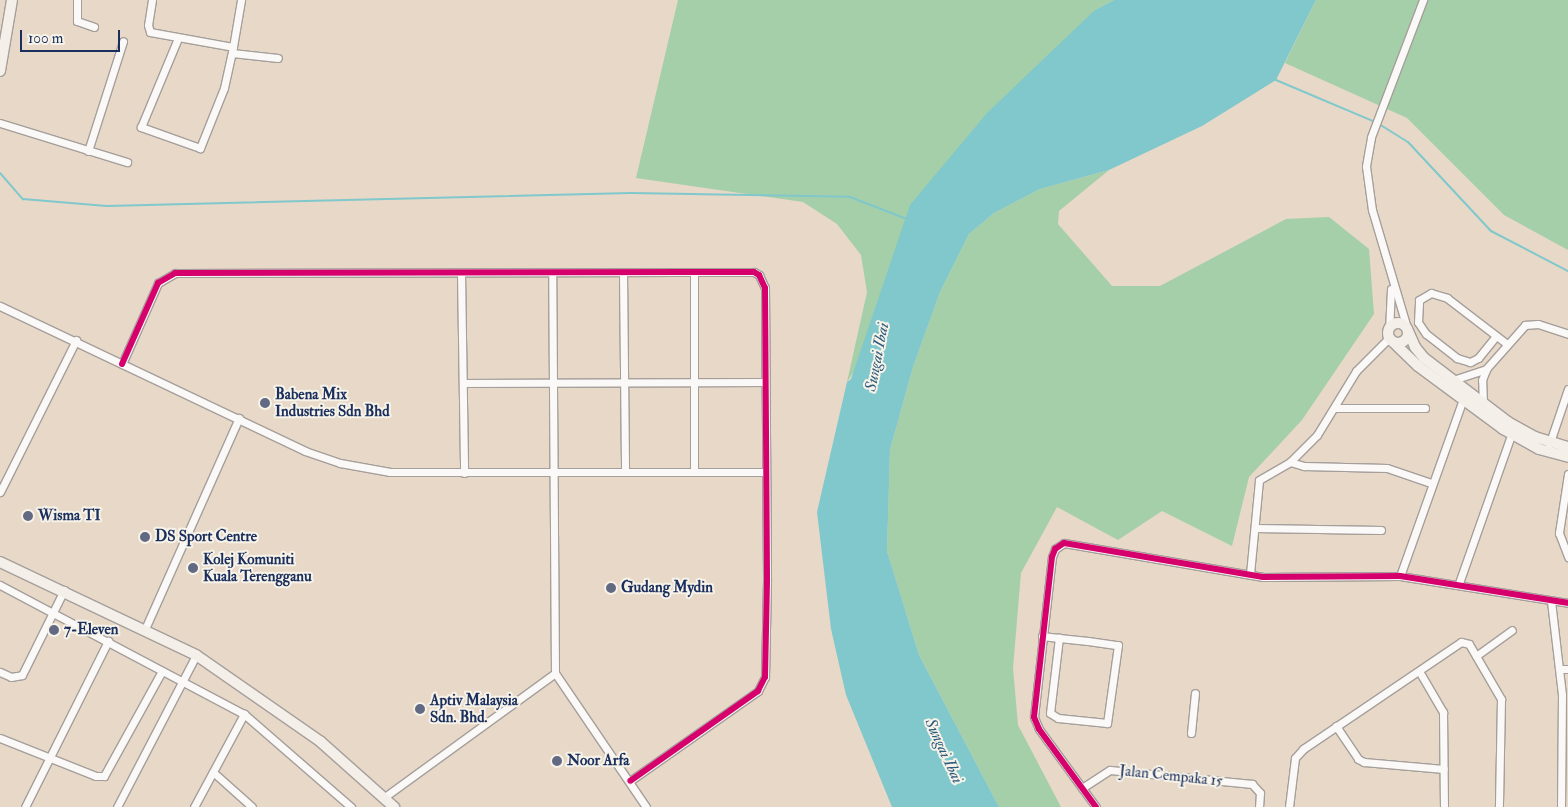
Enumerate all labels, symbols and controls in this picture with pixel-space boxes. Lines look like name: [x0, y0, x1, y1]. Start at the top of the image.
scale bar: [22, 20, 122, 52]
text: 100 m: [28, 29, 63, 48]
water label: Sungai Ibai: [861, 321, 893, 393]
place label: Babena Mix Industries Sdn Bhd: [275, 385, 390, 420]
marker: Babena Mix Industries Sdn Bhd: [259, 397, 271, 409]
place label: Wisma TI: [38, 507, 101, 525]
marker: Wisma TI: [22, 510, 34, 522]
place label: DS Sport Centre: [155, 528, 257, 546]
marker: DS Sport Centre: [139, 531, 151, 543]
place label: Kolej Komuniti Kuala Terengganu: [203, 550, 312, 585]
marker: Kolej Komuniti Kuala Terengganu: [187, 562, 199, 574]
place label: Gudang Mydin: [621, 579, 713, 597]
marker: Gudang Mydin: [605, 582, 617, 594]
place label: 7-Eleven: [64, 621, 118, 639]
marker: 7-Eleven: [48, 624, 60, 636]
place label: Aptiv Malaysia Sdn. Bhd.: [430, 691, 518, 726]
marker: Aptiv Malaysia Sdn. Bhd.: [414, 703, 426, 715]
water label: Sungai Ibai: [921, 715, 967, 787]
place label: Noor Arfa: [567, 752, 629, 770]
marker: Noor Arfa: [551, 755, 563, 767]
street label: Jalan Cempaka 15: [1118, 762, 1224, 790]

